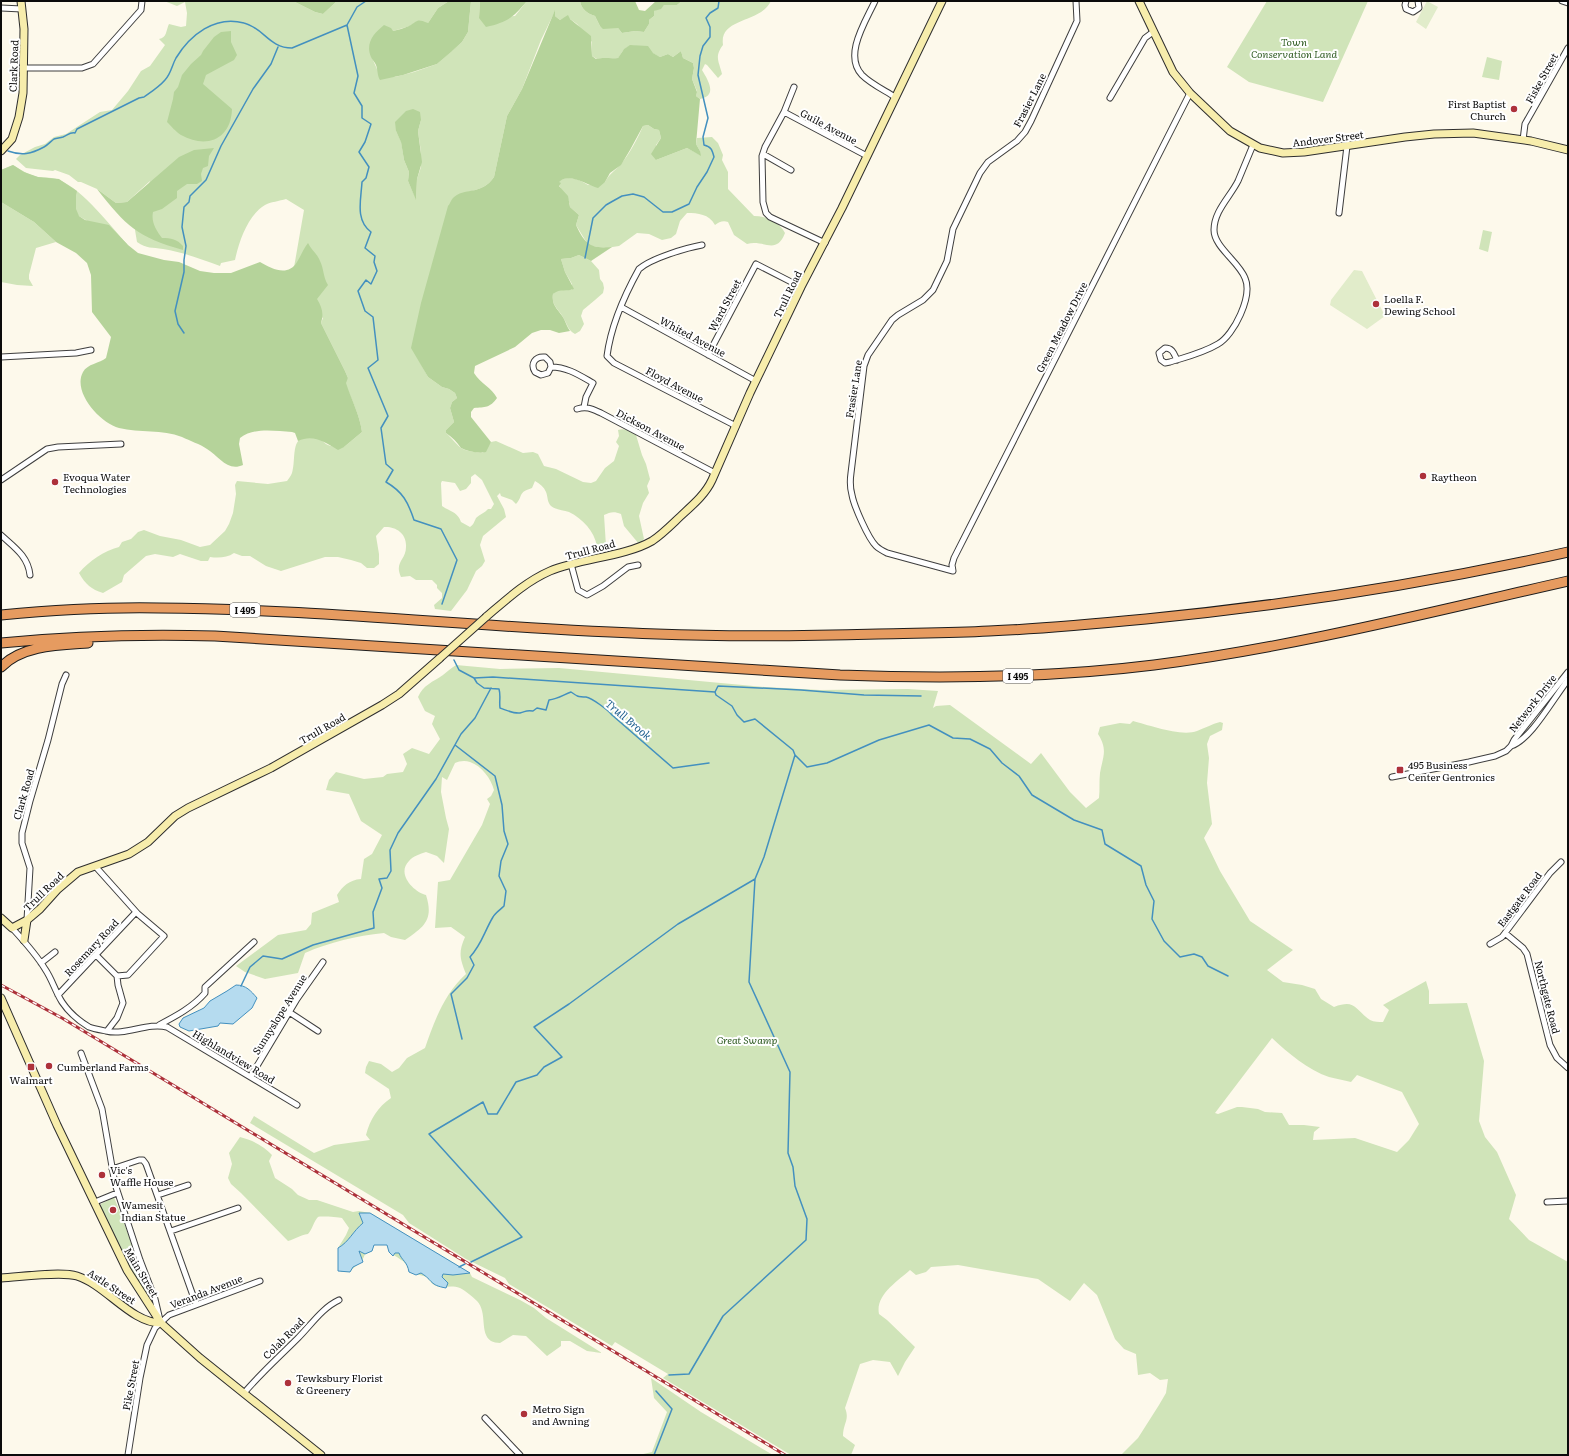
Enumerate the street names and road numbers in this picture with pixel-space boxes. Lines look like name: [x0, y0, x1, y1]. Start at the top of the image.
street label: Clark Road: [5, 40, 21, 92]
street label: Fiske Street: [1521, 50, 1561, 106]
street label: Frasier Lane: [1009, 70, 1049, 130]
street label: Guile Avenue: [798, 105, 860, 147]
street label: Andover Street: [1292, 126, 1364, 150]
street label: Trull Road: [769, 268, 805, 320]
street label: Ward Street: [704, 276, 744, 334]
street label: Green Meadow Drive: [1032, 279, 1090, 375]
street label: Whited Avenue: [657, 312, 729, 360]
street label: Frasier Lane: [841, 359, 865, 419]
street label: Floyd Avenue: [643, 362, 707, 406]
street label: Dickson Avenue: [614, 405, 688, 453]
street label: Trull Road: [563, 535, 617, 563]
road number: I 495: [230, 603, 260, 617]
road number: I 495: [1003, 669, 1033, 683]
street label: Network Drive: [1505, 671, 1559, 735]
street label: Trull Road: [296, 709, 348, 747]
street label: Clark Road: [9, 767, 37, 821]
street label: Trull Road: [19, 868, 67, 914]
street label: Eastgate Road: [1493, 868, 1545, 930]
street label: Rosemary Road: [60, 915, 122, 979]
street label: Northgate Road: [1532, 959, 1564, 1035]
street label: Sunnyslope Avenue: [248, 971, 310, 1057]
street label: Highlandview Road: [190, 1025, 278, 1087]
street label: Main Street: [121, 1244, 163, 1300]
street label: Astle Street: [85, 1265, 139, 1307]
street label: Veranda Avenue: [168, 1270, 244, 1312]
street label: Colab Road: [259, 1314, 307, 1362]
street label: Pike Street: [118, 1358, 142, 1412]

